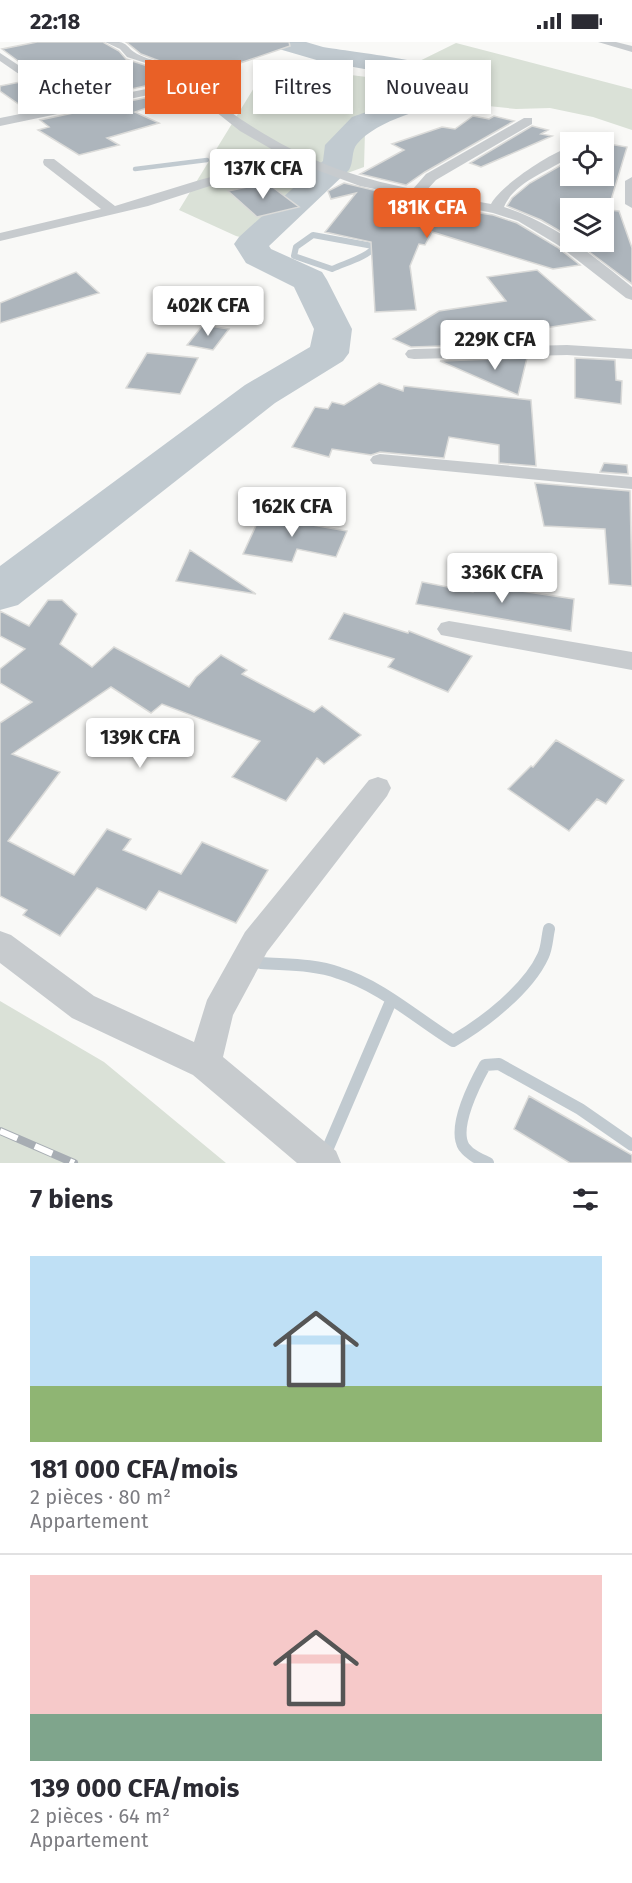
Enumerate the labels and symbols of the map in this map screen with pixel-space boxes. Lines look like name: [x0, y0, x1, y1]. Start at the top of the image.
pin: 137K CFA: [201, 149, 325, 200]
pin: 181K CFA: [365, 188, 489, 239]
pin: 402K CFA: [146, 286, 270, 337]
pin: 229K CFA: [433, 320, 557, 371]
pin: 162K CFA: [230, 487, 354, 538]
pin: 336K CFA: [440, 553, 564, 604]
pin: 139K CFA: [78, 718, 202, 769]

